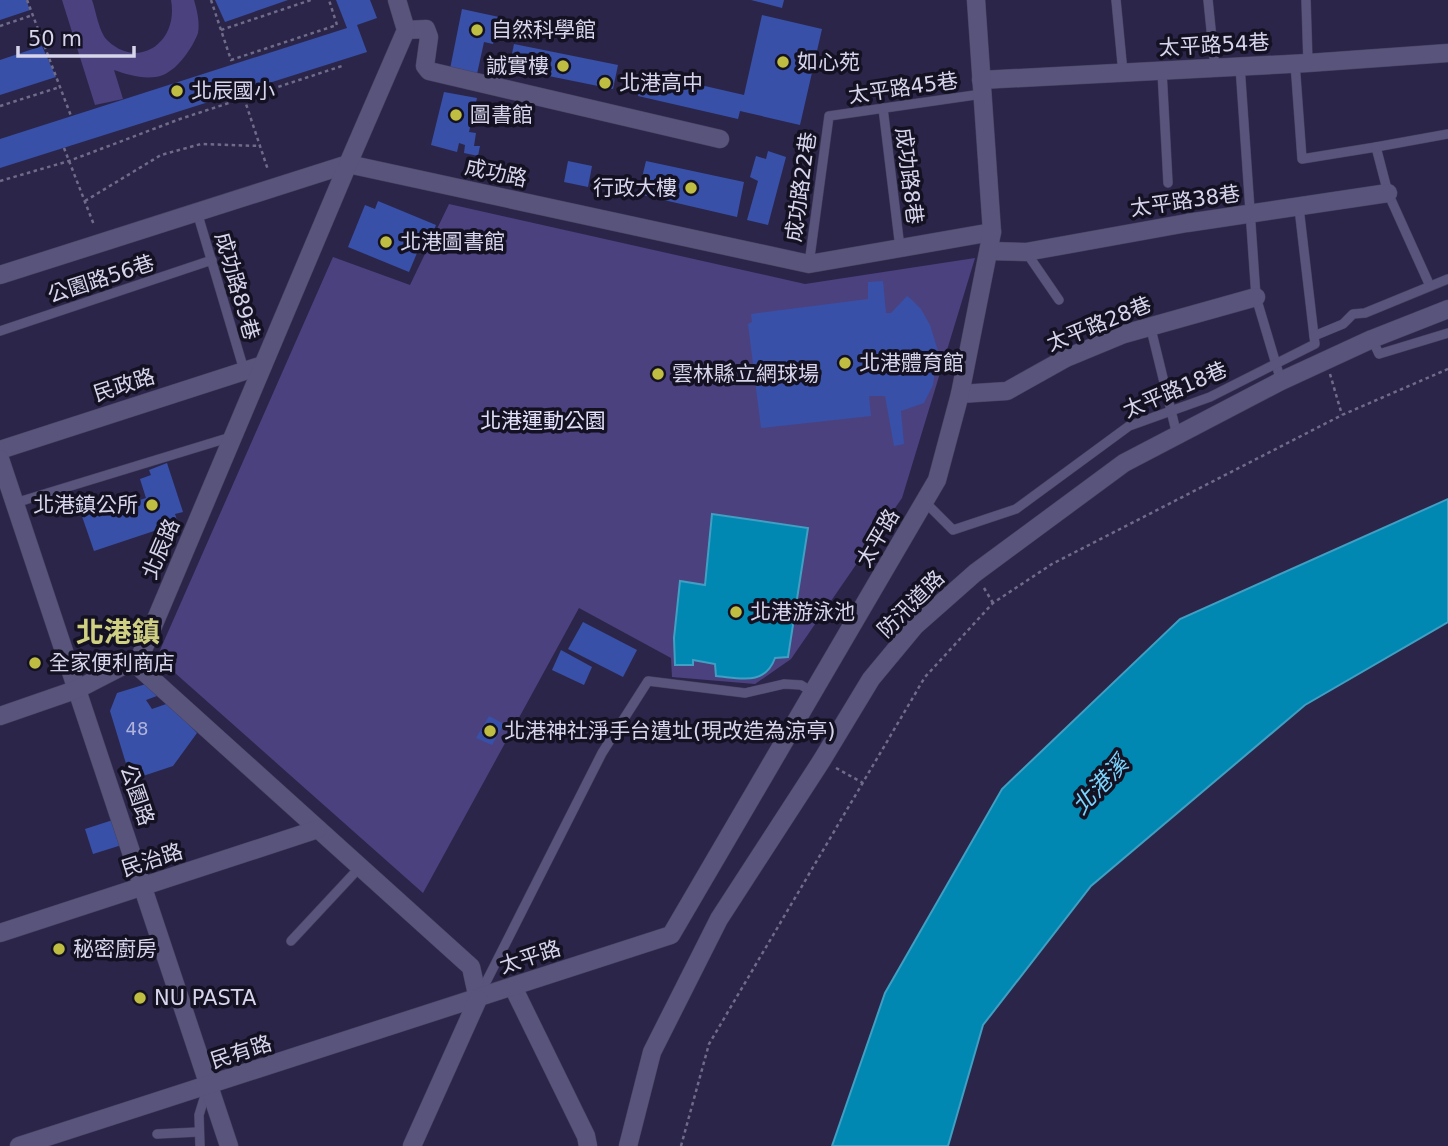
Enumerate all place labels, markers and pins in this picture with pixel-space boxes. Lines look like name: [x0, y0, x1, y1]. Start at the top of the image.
place label: 自然科學館: [491, 18, 596, 42]
marker: 自然科學館: [469, 22, 485, 38]
place label: 如心苑: [797, 50, 860, 74]
place label: 誠實樓: [486, 54, 549, 78]
marker: 如心苑: [775, 54, 791, 70]
marker: 誠實樓: [555, 58, 571, 74]
place label: 北港高中: [619, 71, 703, 95]
marker: 北港高中: [597, 75, 613, 91]
place label: 北辰國小: [191, 79, 275, 103]
marker: 北辰國小: [169, 83, 185, 99]
place label: 圖書館: [470, 103, 533, 127]
marker: 圖書館: [448, 107, 464, 123]
place label: 行政大樓: [593, 176, 677, 200]
marker: 行政大樓: [683, 180, 699, 196]
place label: 北港圖書館: [400, 230, 505, 254]
marker: 北港圖書館: [378, 234, 394, 250]
place label: 北港體育館: [859, 351, 964, 375]
marker: 北港體育館: [837, 355, 853, 371]
place label: 雲林縣立網球場: [672, 362, 819, 386]
marker: 雲林縣立網球場: [650, 366, 666, 382]
place label: 北港鎮公所: [33, 493, 138, 517]
marker: 北港鎮公所: [144, 497, 160, 513]
place label: 北港游泳池: [750, 600, 855, 624]
marker: 北港游泳池: [728, 604, 744, 620]
place label: 全家便利商店: [49, 651, 175, 675]
marker: 全家便利商店: [27, 655, 43, 671]
place label: 北港神社淨手台遺址(現改造為涼亭): [504, 719, 835, 743]
marker: 北港神社淨手台遺址(現改造為涼亭): [482, 723, 498, 739]
place label: 秘密廚房: [73, 937, 157, 961]
marker: 秘密廚房: [51, 941, 67, 957]
place label: NU PASTA: [154, 986, 257, 1010]
marker: NU PASTA: [132, 990, 148, 1006]

